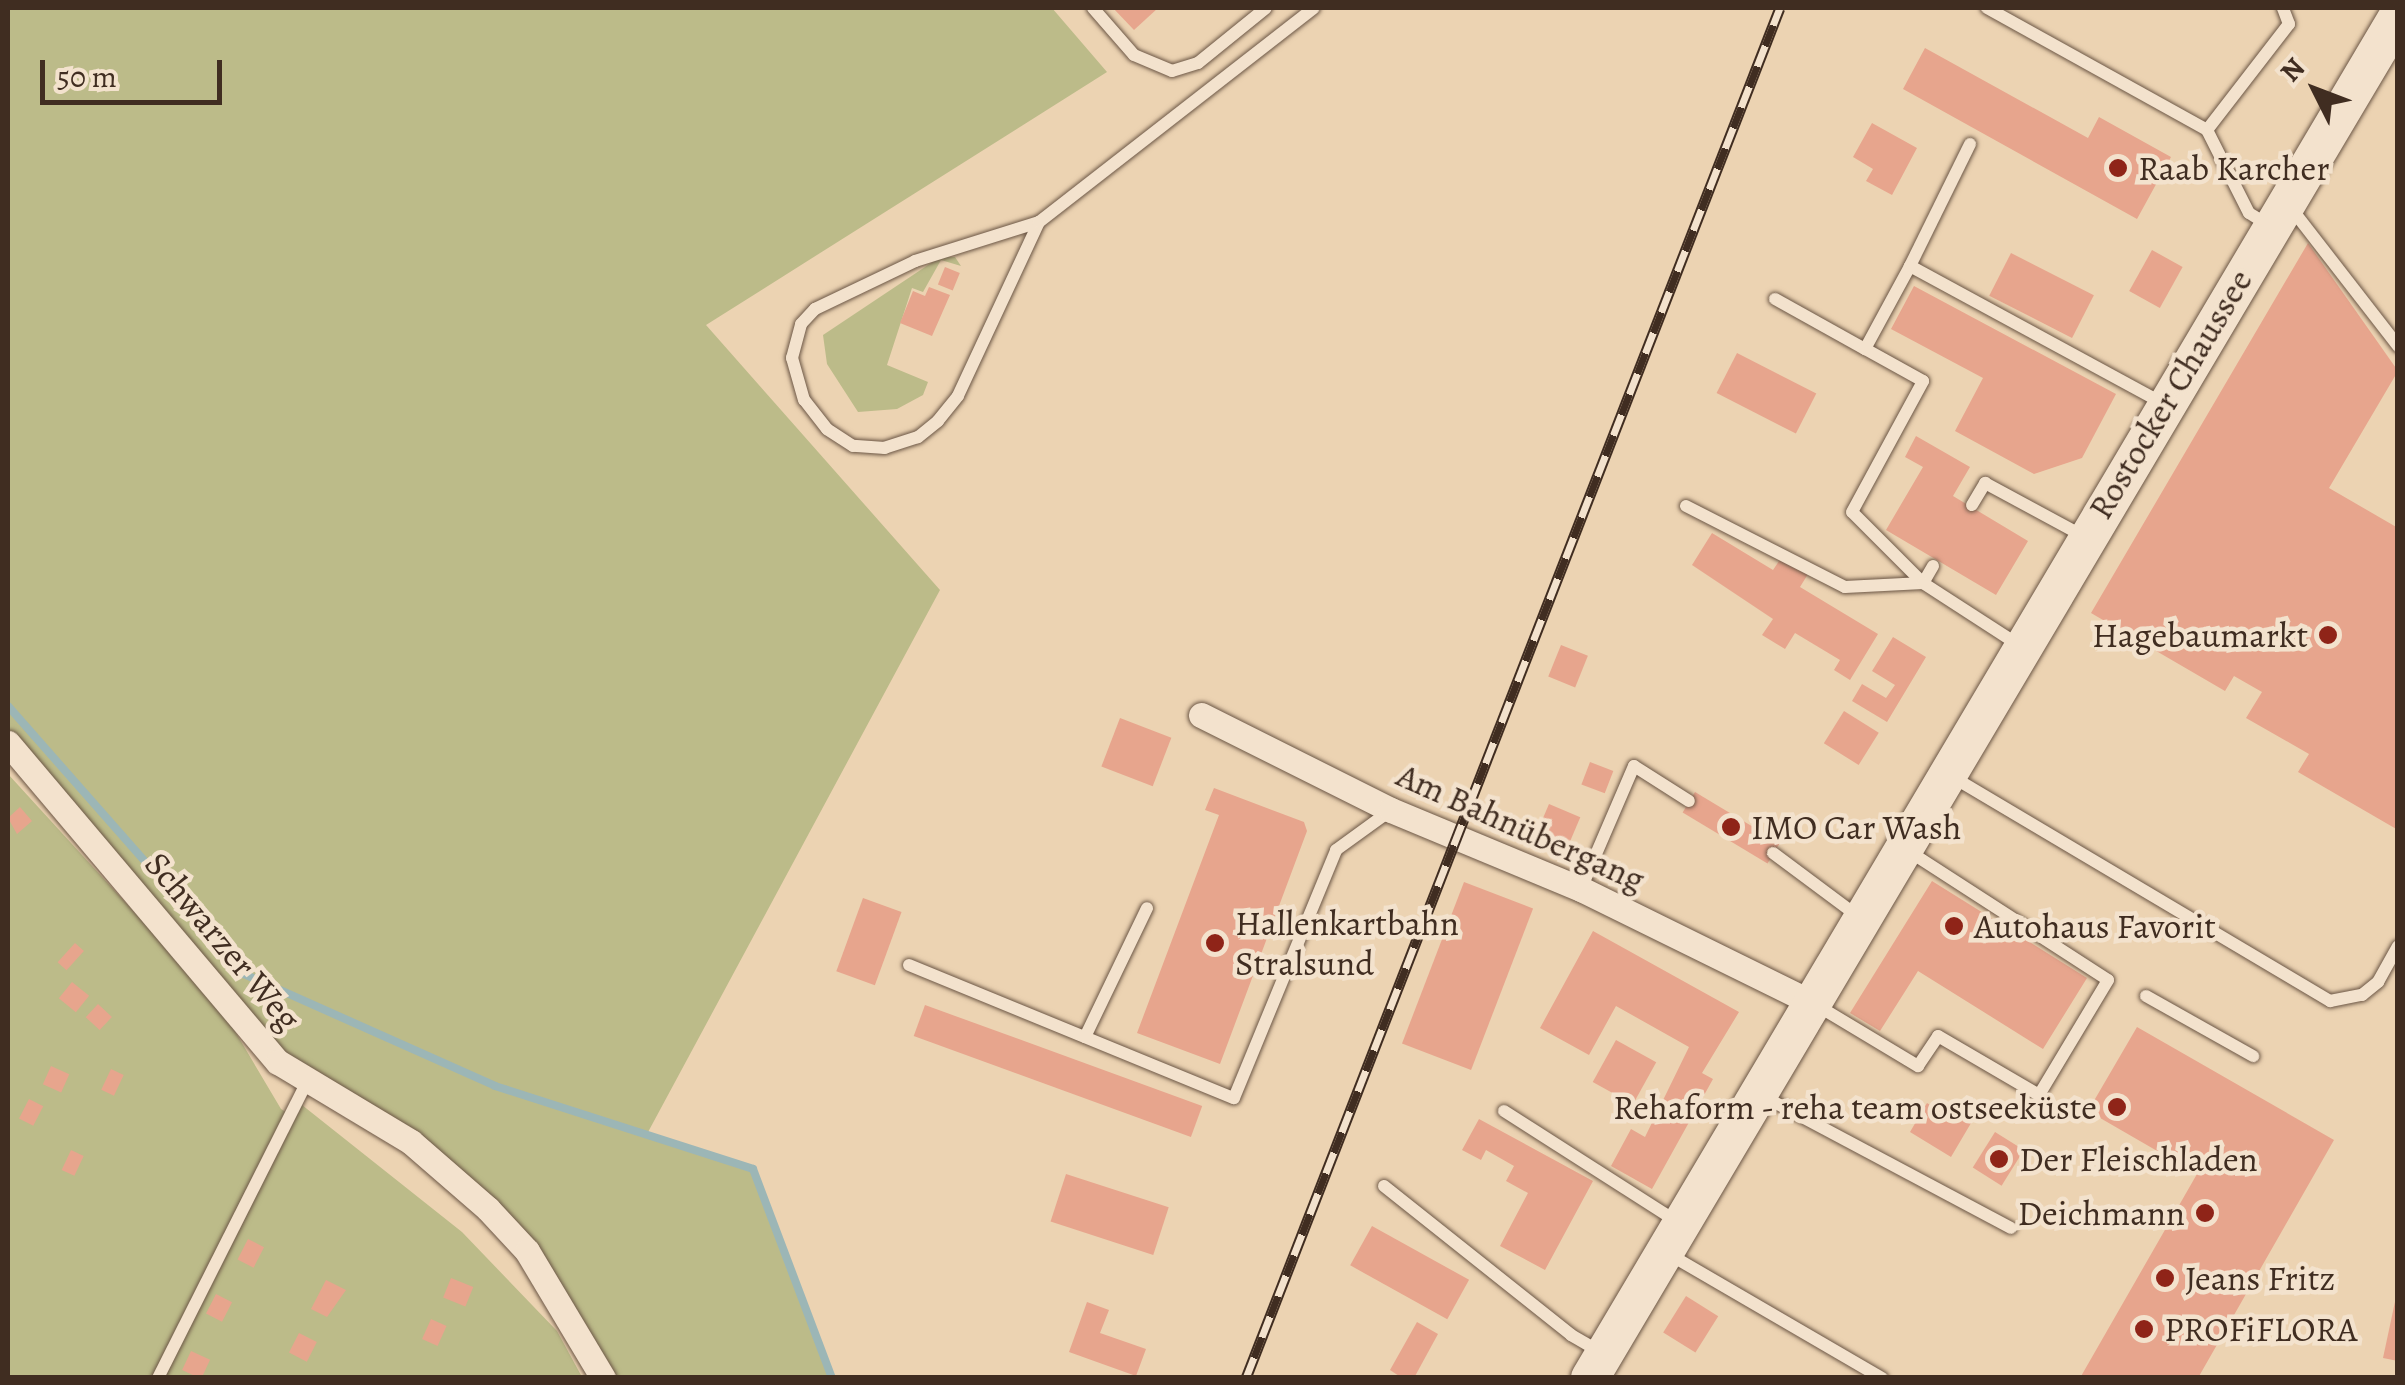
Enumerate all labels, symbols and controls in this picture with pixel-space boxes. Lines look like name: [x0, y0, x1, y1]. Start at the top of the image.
scale bar: [45, 40, 228, 102]
north arrow: [2265, 40, 2365, 140]
text: N: [2272, 50, 2314, 90]
text: 50 m: [57, 57, 117, 97]
place label: Raab Karcher: [2138, 147, 2330, 189]
marker: Raab Karcher: [2107, 157, 2129, 179]
street label: Rostocker Chaussee: [2079, 262, 2261, 526]
place label: Hagebaumarkt: [2092, 614, 2308, 656]
marker: Hagebaumarkt: [2317, 624, 2339, 646]
street label: Am Bahnübergang: [1391, 754, 1651, 900]
place label: IMO Car Wash: [1751, 806, 1962, 848]
marker: IMO Car Wash: [1720, 816, 1742, 838]
street label: Schwarzer Weg: [136, 843, 310, 1039]
place label: Hallenkartbahn Stralsund: [1235, 902, 1459, 984]
place label: Autohaus Favorit: [1974, 905, 2216, 947]
marker: Autohaus Favorit: [1943, 915, 1965, 937]
marker: Hallenkartbahn Stralsund: [1204, 932, 1226, 954]
place label: Rehaform - reha team ostseeküste: [1612, 1086, 2097, 1128]
marker: Rehaform - reha team ostseeküste: [2106, 1096, 2128, 1118]
place label: Der Fleischladen: [2019, 1138, 2258, 1180]
marker: Der Fleischladen: [1988, 1148, 2010, 1170]
place label: Deichmann: [2018, 1192, 2185, 1234]
marker: Deichmann: [2194, 1202, 2216, 1224]
place label: Jeans Fritz: [2185, 1257, 2335, 1299]
marker: Jeans Fritz: [2154, 1267, 2176, 1289]
place label: PROFiFLORA: [2164, 1308, 2357, 1350]
marker: PROFiFLORA: [2133, 1318, 2155, 1340]

